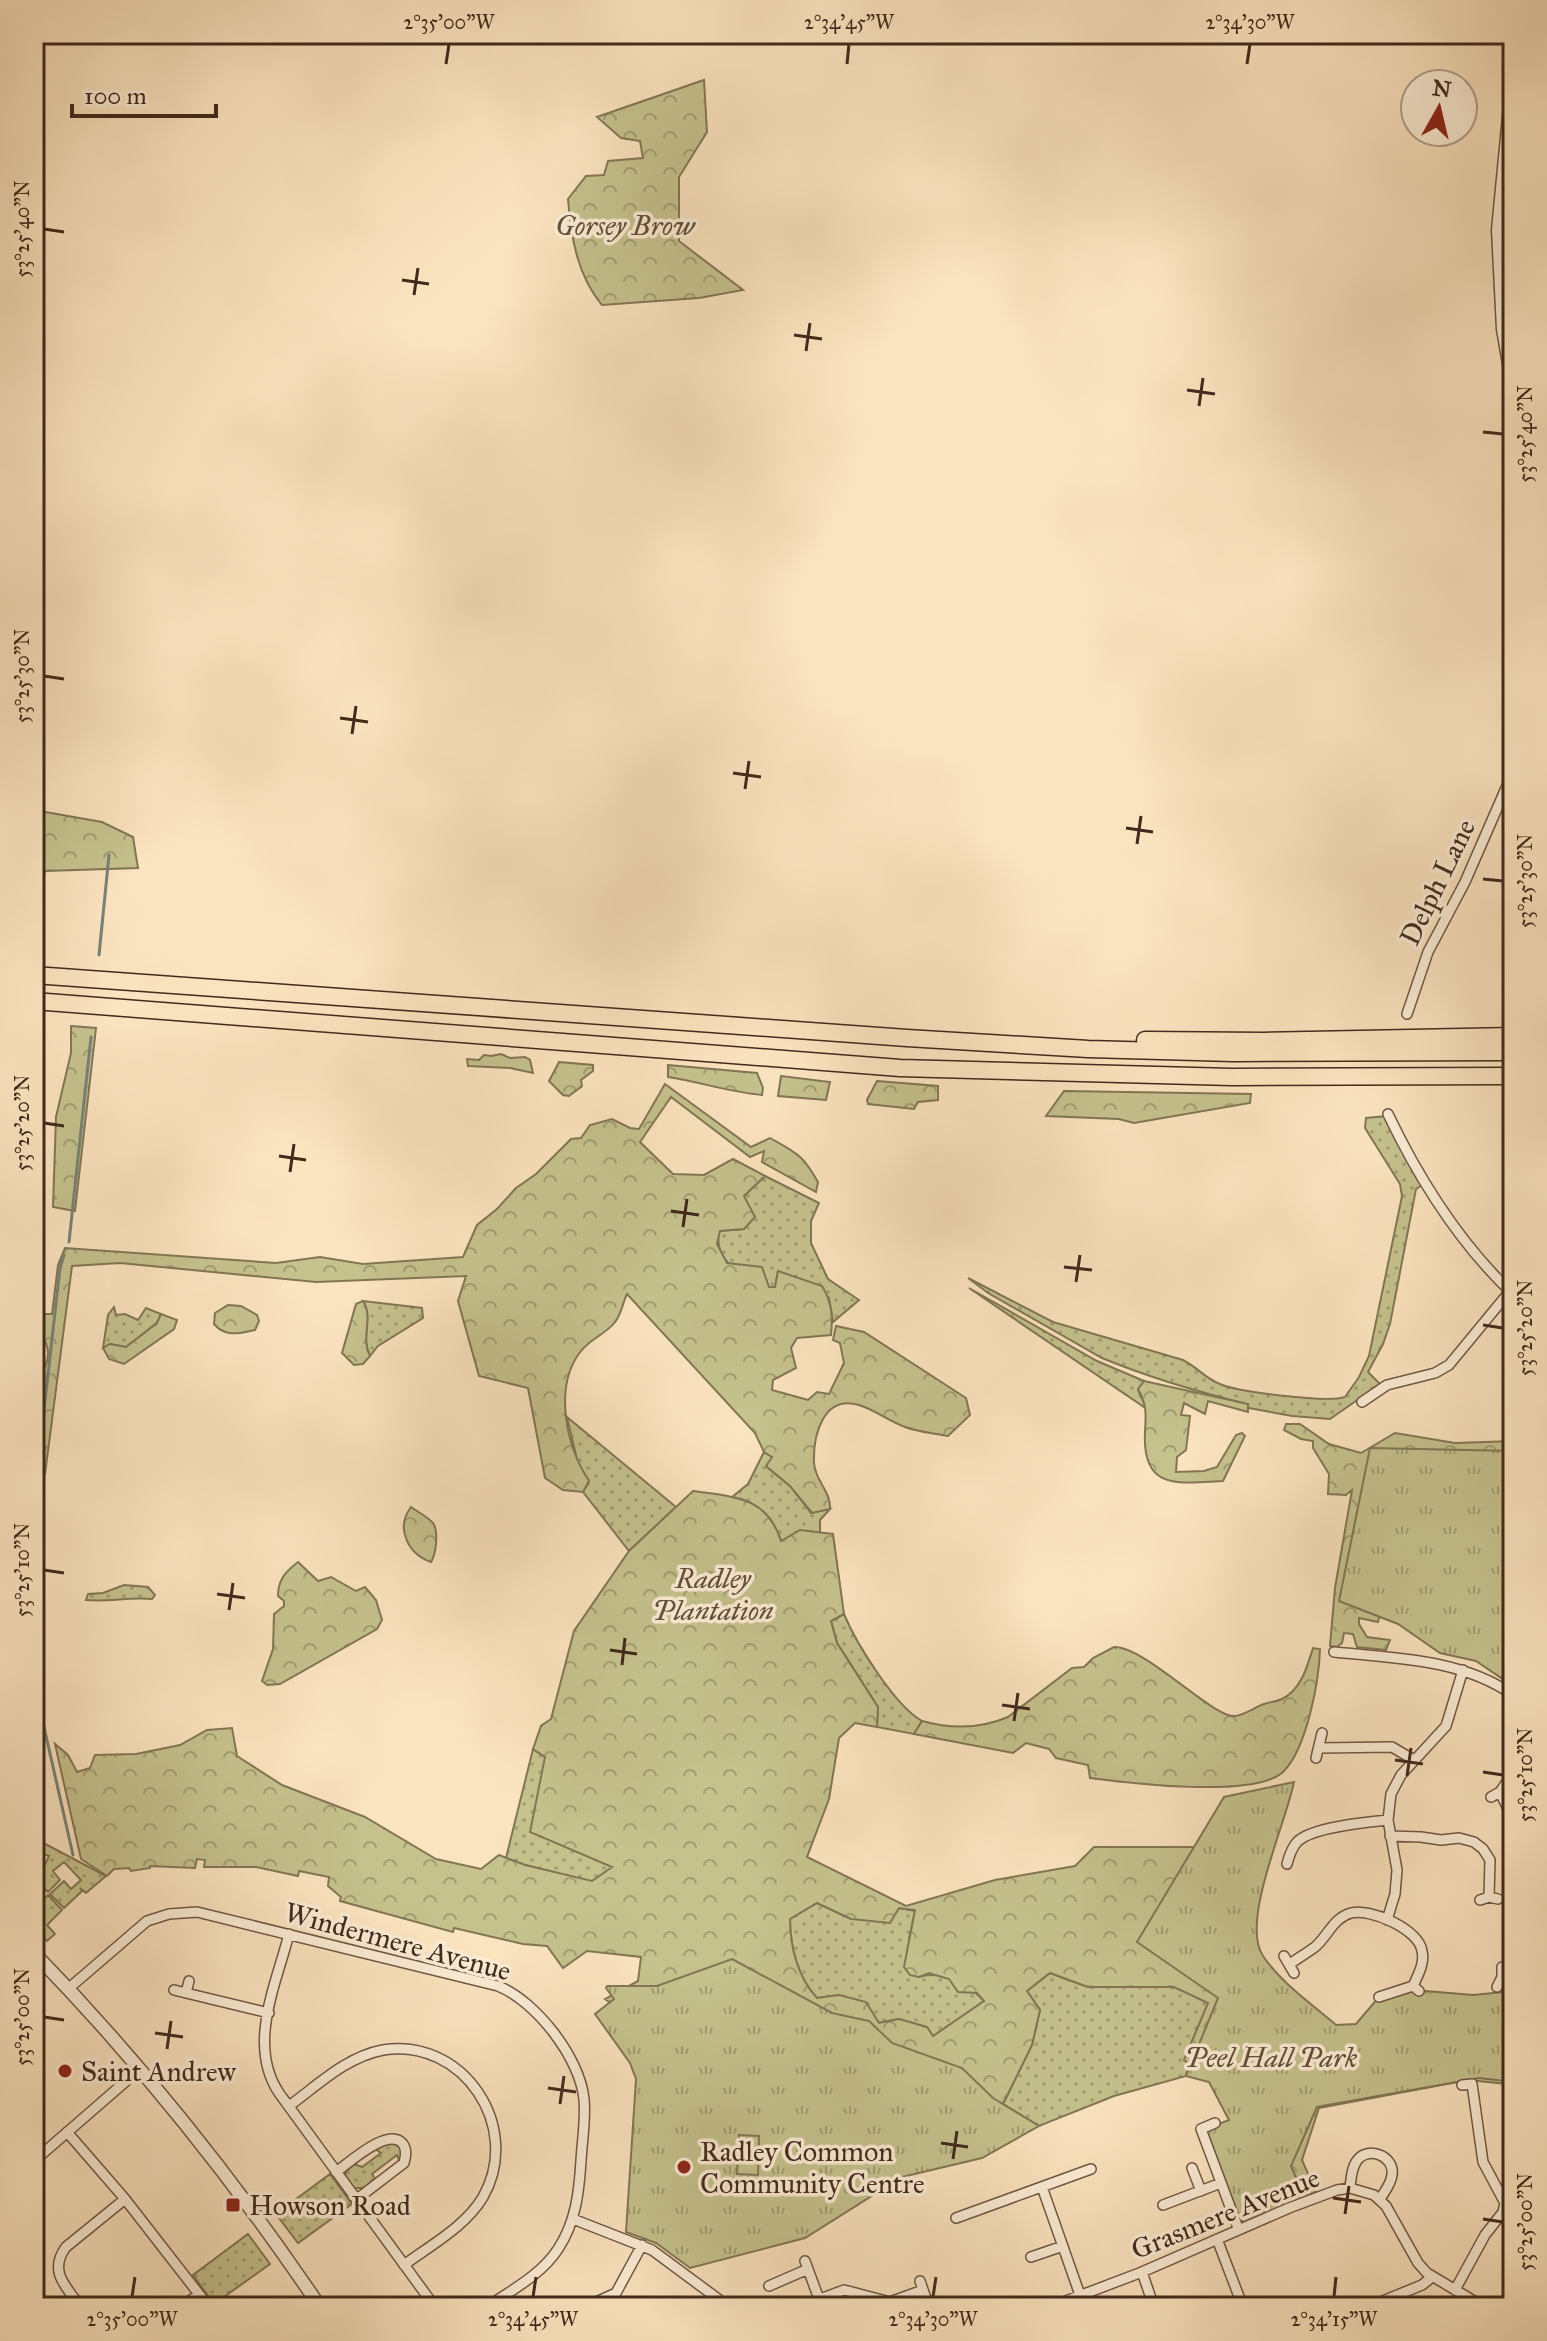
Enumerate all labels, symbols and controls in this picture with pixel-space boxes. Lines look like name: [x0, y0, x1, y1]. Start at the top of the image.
text: 2°35'00"W: [404, 10, 495, 34]
text: 2°34'45"W: [804, 10, 895, 34]
text: 2°34'30"W: [1205, 10, 1296, 34]
scale bar: [72, 68, 216, 118]
north arrow: [1399, 68, 1479, 148]
text: N: [1431, 74, 1453, 103]
text: 100 m: [84, 81, 147, 111]
text: 53°25'40"N: [10, 180, 34, 278]
park label: Gorsey Brow: [555, 208, 696, 243]
text: 53°25'40"N: [1513, 385, 1537, 483]
text: 53°25'30"N: [10, 629, 34, 723]
street label: Delph Lane: [1392, 813, 1483, 951]
text: 53°25'30"N: [1513, 834, 1537, 928]
text: 53°25'20"N: [10, 1075, 34, 1171]
text: 53°25'20"N: [1513, 1280, 1537, 1376]
text: 53°25'10"N: [10, 1523, 34, 1617]
park label: Radley Plantation: [653, 1561, 774, 1628]
text: 53°25'10"N: [1513, 1728, 1537, 1822]
street label: Windermere Avenue: [281, 1894, 515, 1989]
text: 53°25'00"N: [10, 1968, 34, 2066]
park label: Peel Hall Park: [1185, 2040, 1358, 2075]
place label: Saint Andrew: [81, 2054, 237, 2089]
marker: Saint Andrew: [56, 2062, 74, 2080]
place label: Radley Common Community Centre: [700, 2134, 925, 2201]
marker: Radley Common Community Centre: [675, 2158, 693, 2176]
street label: Grasmere Avenue: [1126, 2160, 1325, 2267]
text: 53°25'00"N: [1513, 2173, 1537, 2271]
place label: Howson Road: [249, 2188, 411, 2223]
marker: Howson Road: [224, 2196, 242, 2214]
text: 2°35'00"W: [87, 2307, 178, 2331]
text: 2°34'45"W: [488, 2307, 579, 2331]
text: 2°34'30"W: [888, 2307, 979, 2331]
text: 2°34'15"W: [1291, 2307, 1378, 2331]

